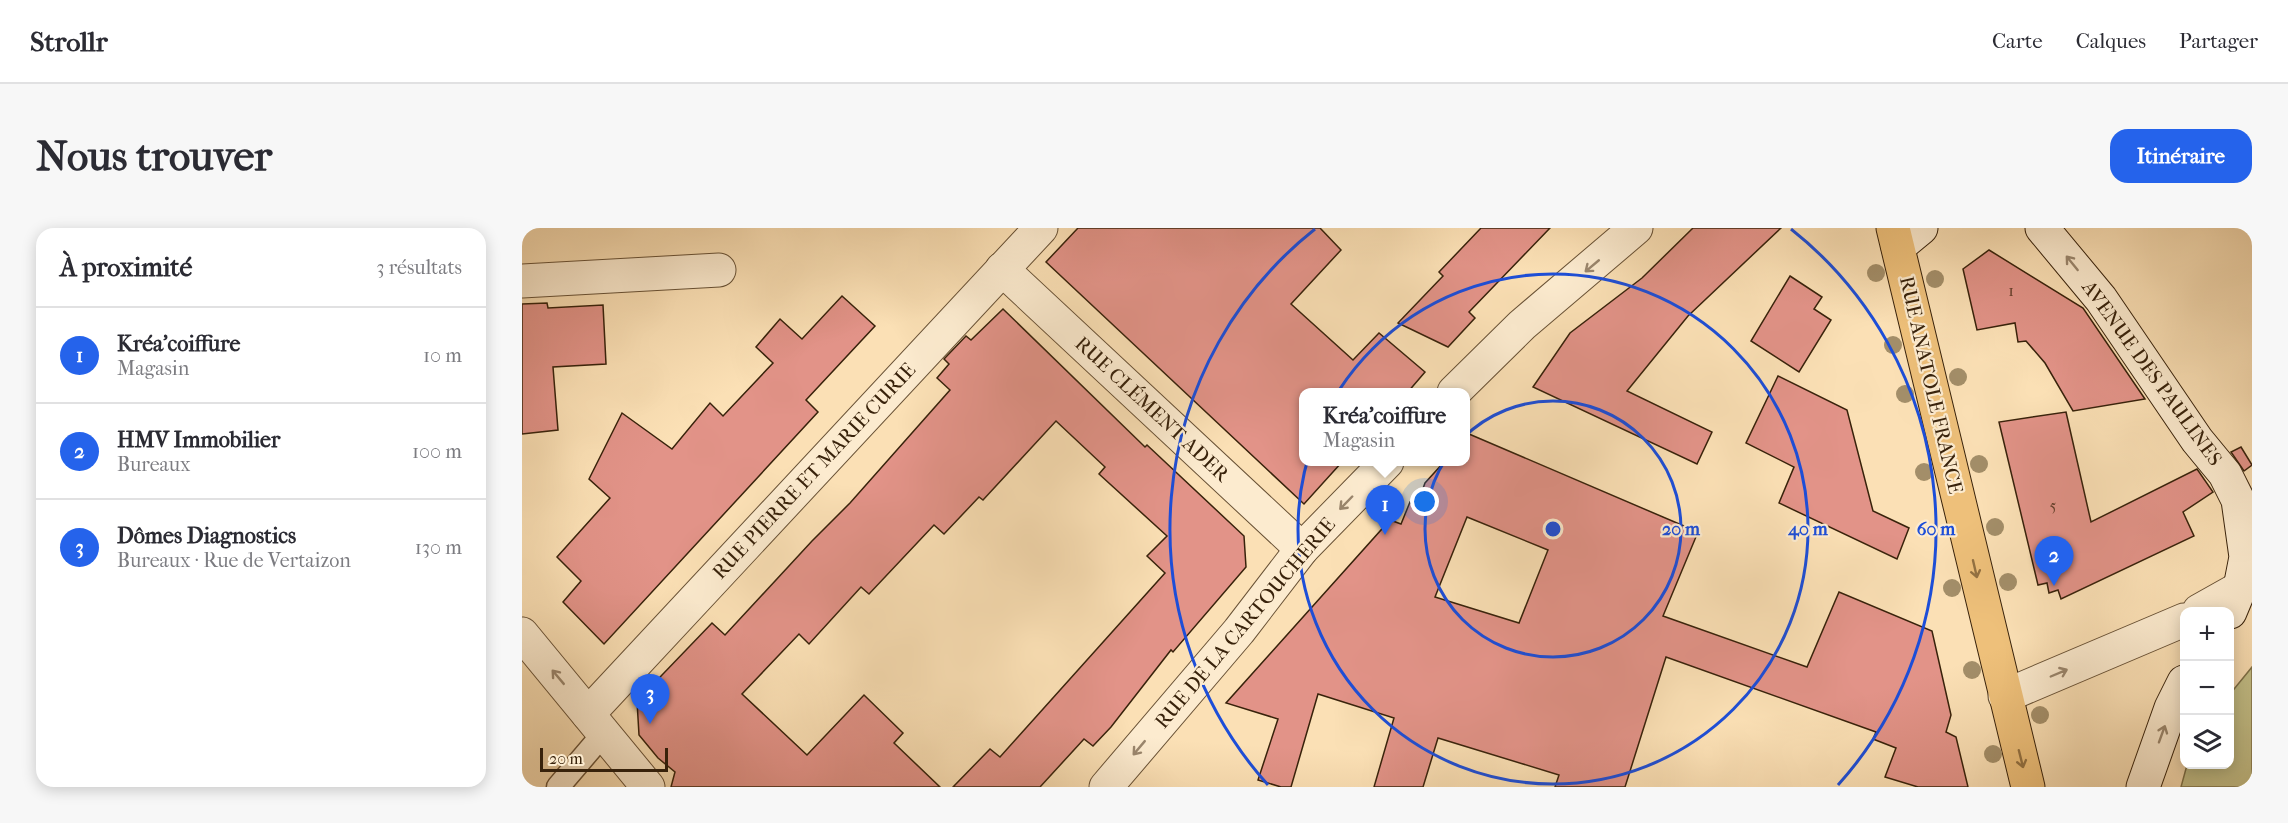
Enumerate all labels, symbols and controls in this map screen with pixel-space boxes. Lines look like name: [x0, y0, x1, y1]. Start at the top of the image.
text: Strollr: [30, 25, 108, 58]
text: Carte: [1992, 29, 2043, 53]
text: Calques: [2076, 29, 2146, 53]
text: Partager: [2179, 29, 2258, 53]
button: Itinéraire: [2110, 129, 2252, 183]
text: Nous trouver: [36, 132, 272, 181]
text: À proximité: [60, 252, 192, 283]
text: 3 résultats: [376, 256, 462, 279]
one-way arrow: [2065, 256, 2078, 272]
one-way arrow: [1585, 259, 1600, 273]
street label: RUE ANATOLE FRANCE: [1895, 274, 1967, 496]
street label: AVENUE DES PAULINES: [2077, 275, 2227, 470]
house number: 1: [2008, 281, 2014, 300]
text: Kréa'coiffure: [117, 331, 240, 357]
street label: RUE CLÉMENT ADER: [1070, 331, 1235, 487]
text: 1: [76, 344, 83, 367]
text: 10 m: [423, 344, 462, 367]
text: Magasin: [117, 357, 189, 380]
street label: RUE PIERRE ET MARIE CURIE: [708, 358, 920, 584]
popup: [1299, 388, 1470, 466]
text: Kréa'coiffure: [1323, 403, 1446, 429]
text: HMV Immobilier: [117, 427, 280, 453]
text: Magasin: [1323, 429, 1395, 452]
text: 2: [74, 440, 85, 463]
text: 100 m: [412, 440, 462, 463]
text: Bureaux: [117, 453, 191, 476]
pin: 1: [1366, 486, 1404, 535]
your location: [1410, 487, 1439, 516]
one-way arrow: [1339, 496, 1354, 511]
house number: 5: [2050, 496, 2057, 515]
street label: RUE DE LA CARTOUCHERIE: [1150, 513, 1340, 733]
centre of rings: [1543, 519, 1563, 539]
text: 20 m: [1662, 519, 1701, 540]
text: 40 m: [1787, 519, 1829, 540]
text: 60 m: [1917, 519, 1956, 540]
text: Dômes Diagnostics: [117, 523, 296, 549]
text: 3: [75, 536, 84, 559]
text: 130 m: [415, 536, 462, 559]
pin: 2: [2034, 536, 2074, 586]
text: Bureaux · Rue de Vertaizon: [117, 549, 351, 572]
one-way arrow: [1969, 559, 1981, 578]
map controls: [2180, 607, 2234, 769]
button: +: [2180, 607, 2234, 661]
button: −: [2180, 661, 2234, 715]
one-way arrow: [2049, 667, 2067, 678]
one-way arrow: [551, 669, 564, 685]
pin: 3: [630, 674, 670, 724]
button: layers: [2180, 715, 2234, 769]
one-way arrow: [2157, 725, 2168, 743]
one-way arrow: [1132, 740, 1146, 755]
scale bar: [540, 745, 668, 772]
text: 20 m: [549, 749, 583, 768]
one-way arrow: [2015, 749, 2027, 768]

